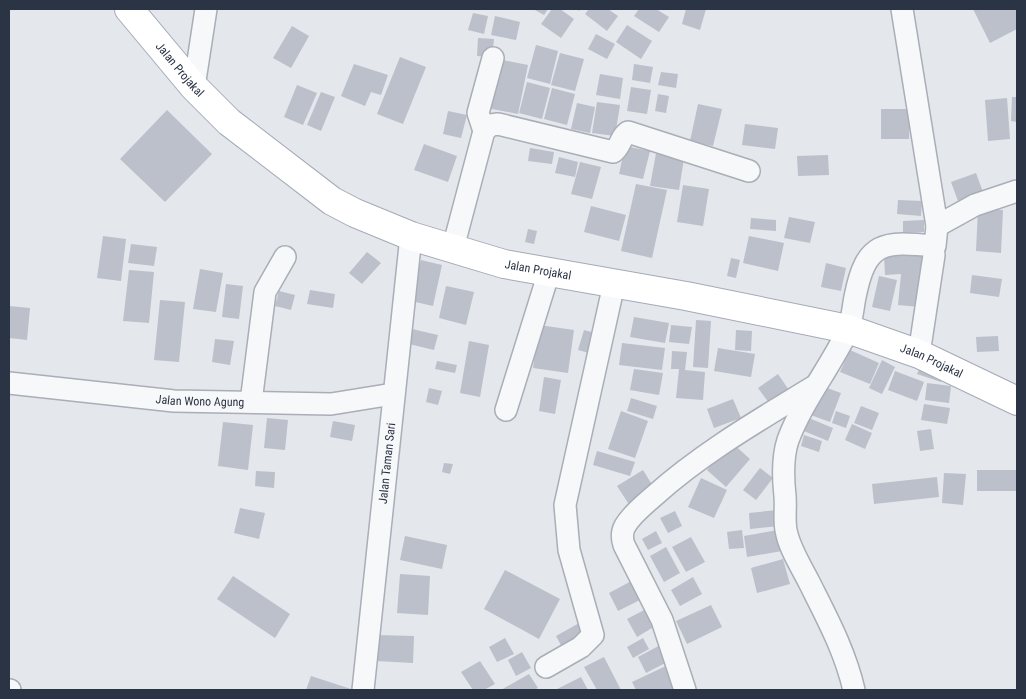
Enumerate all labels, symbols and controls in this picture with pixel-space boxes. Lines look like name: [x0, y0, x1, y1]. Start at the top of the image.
street label: Jalan Projakal: [153, 39, 207, 100]
street label: Jalan Projakal: [504, 257, 572, 283]
street label: Jalan Projakal: [898, 341, 965, 381]
street label: Jalan Wono Agung: [155, 392, 245, 409]
street label: Jalan Taman Sari: [376, 422, 398, 505]

